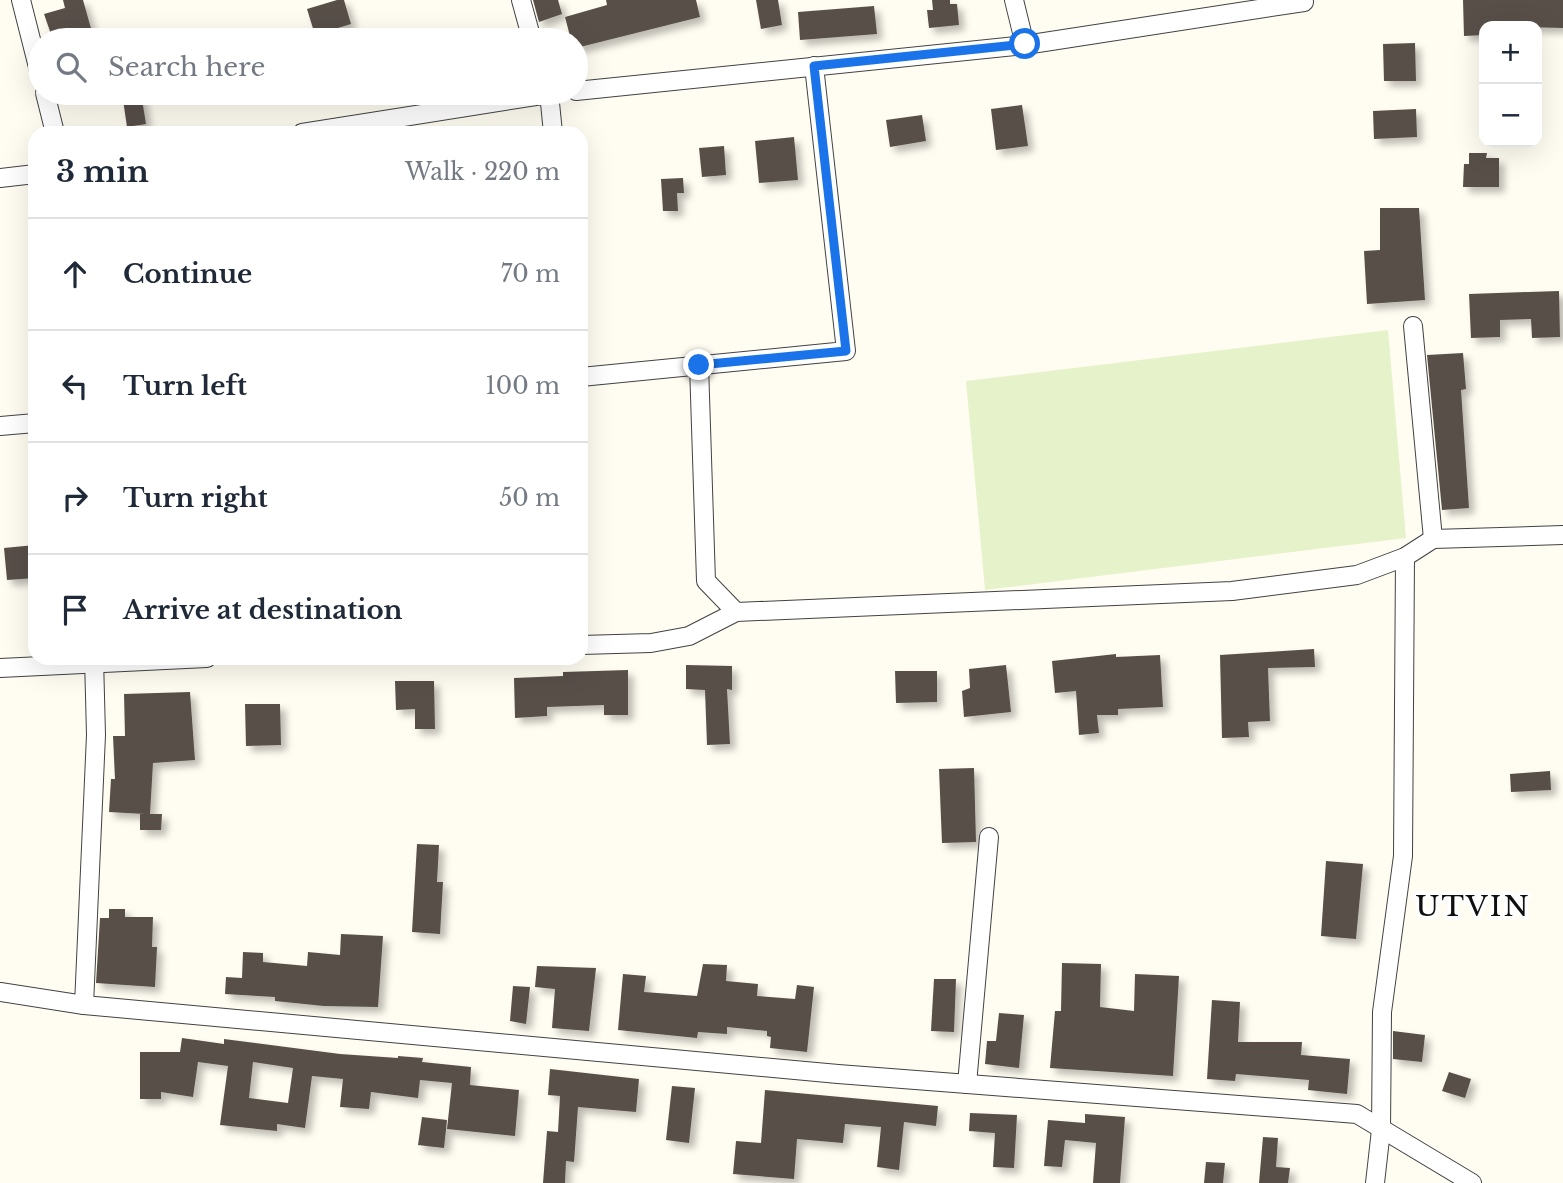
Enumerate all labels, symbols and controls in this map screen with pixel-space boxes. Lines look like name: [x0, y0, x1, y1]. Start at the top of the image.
map controls: [1479, 21, 1542, 147]
button: +: [1479, 21, 1542, 84]
search box: [28, 28, 588, 105]
route start: [1009, 28, 1040, 59]
icon: search: [52, 48, 90, 86]
text: Search here: [108, 51, 265, 83]
button: −: [1479, 84, 1542, 147]
text: 3 min: [56, 153, 149, 190]
text: Walk · 220 m: [405, 158, 560, 186]
icon: ahead: [56, 255, 94, 293]
text: Continue: [123, 258, 252, 290]
text: 70 m: [501, 260, 560, 288]
route end: [683, 349, 714, 380]
icon: left: [56, 367, 94, 405]
text: Turn left: [123, 370, 247, 402]
text: 100 m: [486, 372, 560, 400]
icon: right: [56, 479, 94, 517]
text: Turn right: [123, 482, 268, 514]
text: 50 m: [499, 484, 560, 512]
icon: arrive: [56, 591, 94, 629]
text: Arrive at destination: [123, 594, 403, 626]
district label: UTVIN: [1415, 889, 1531, 924]

